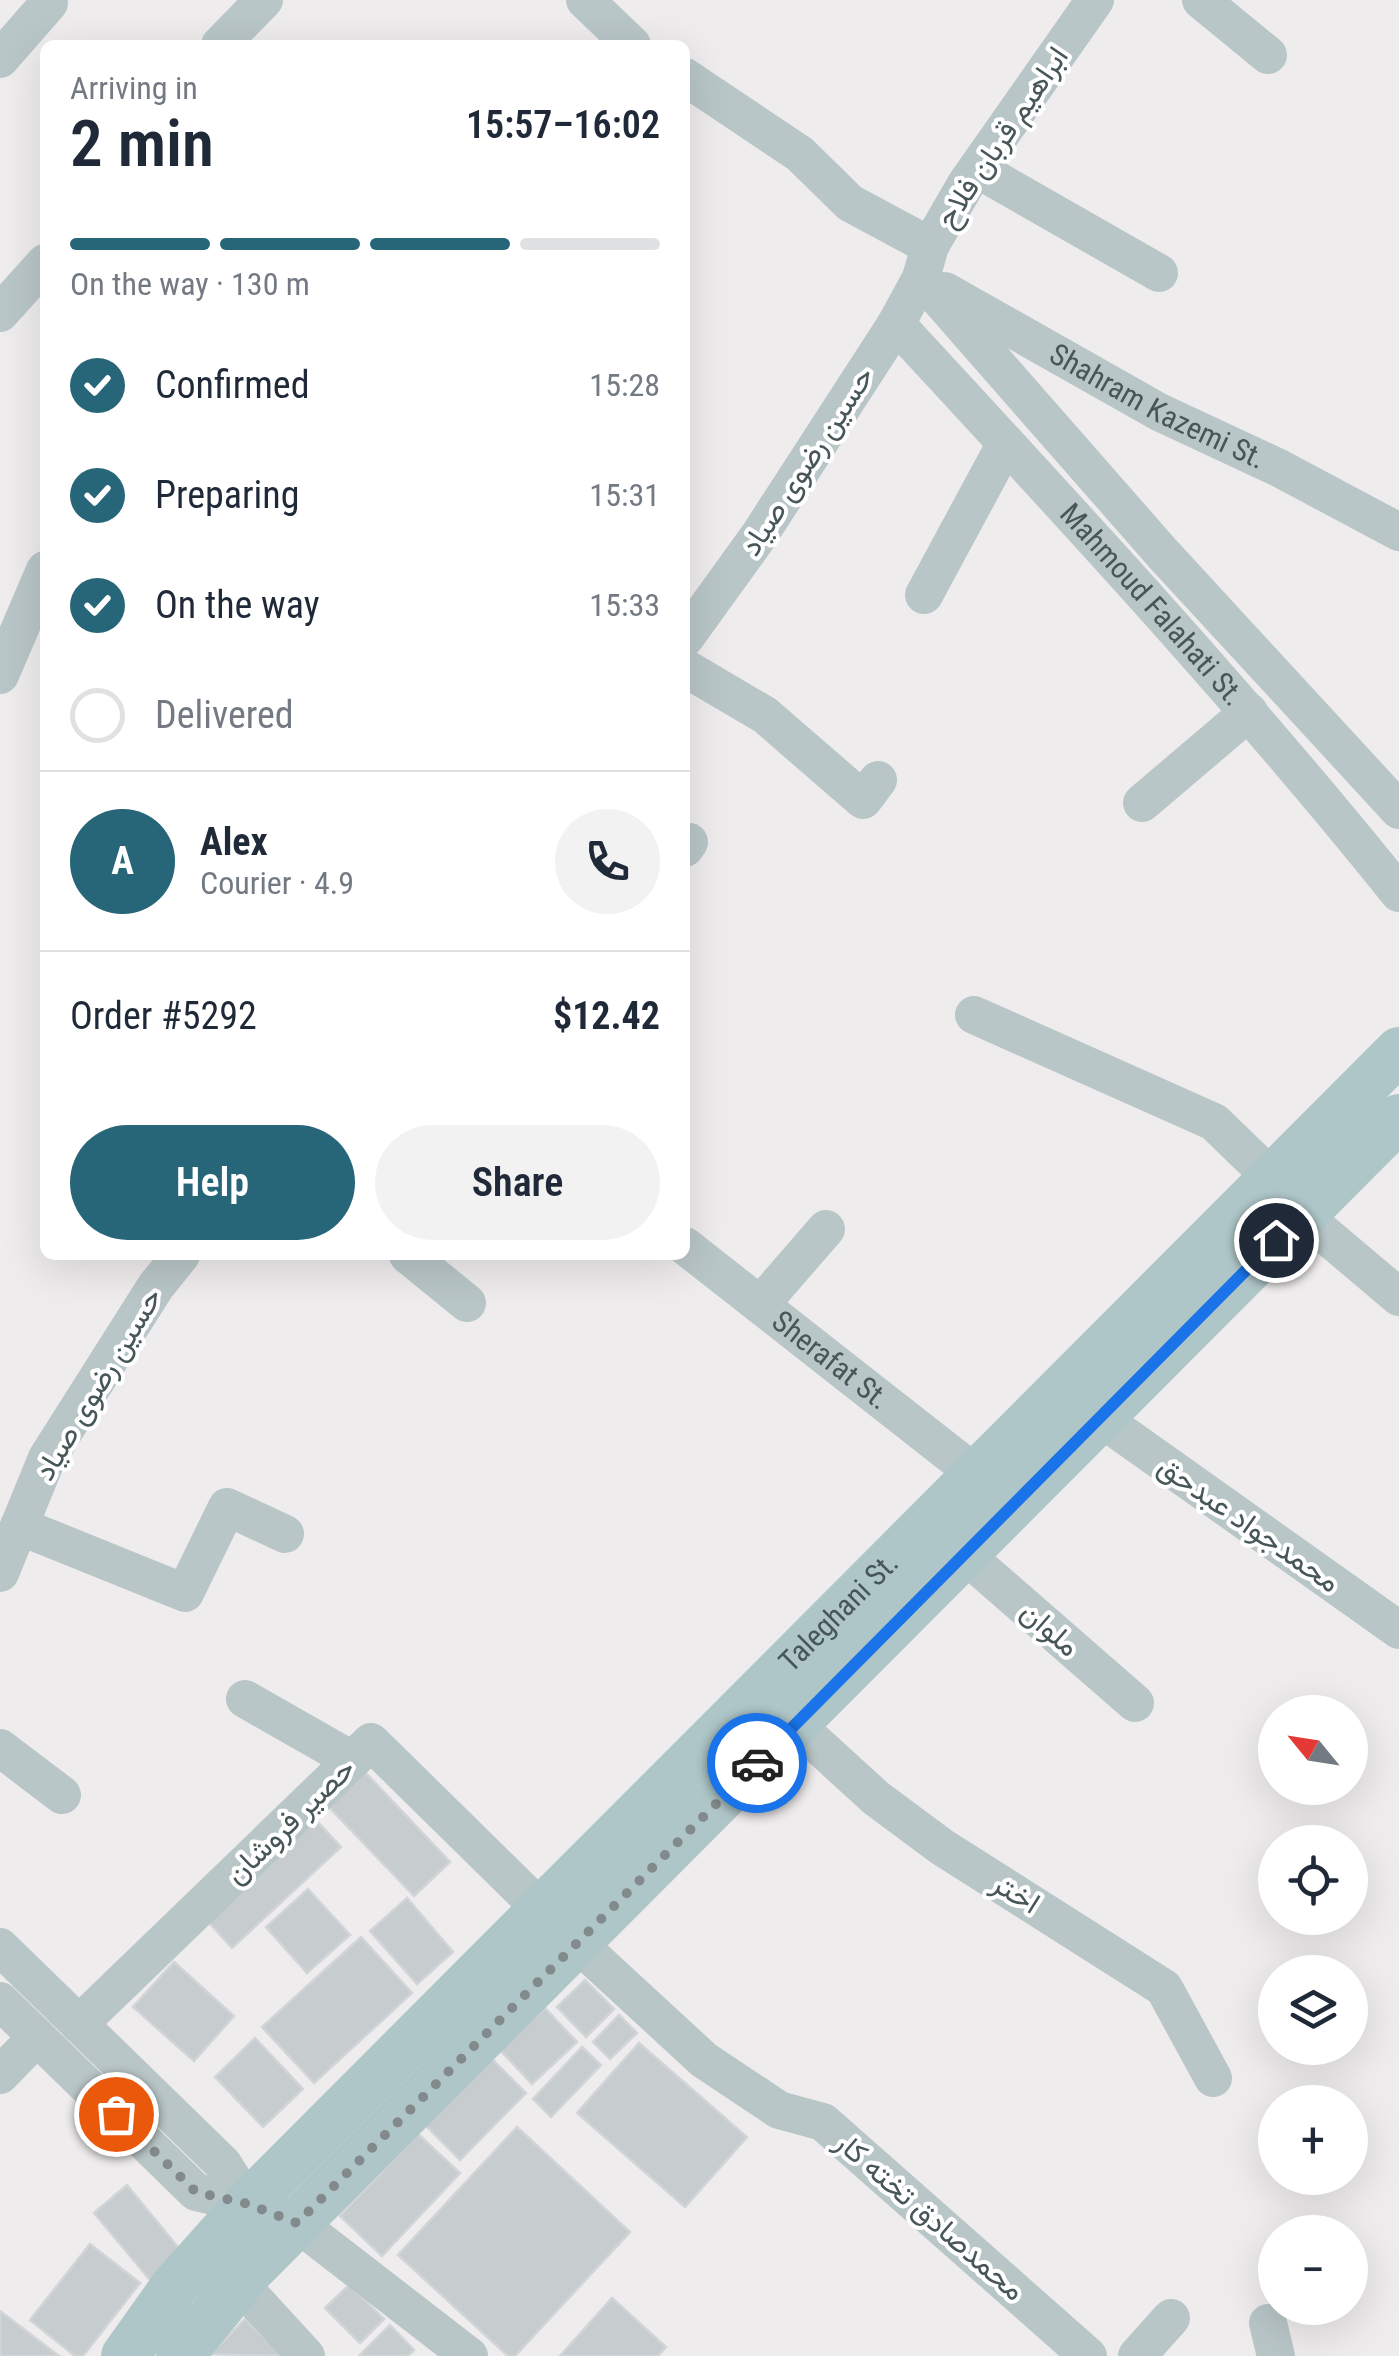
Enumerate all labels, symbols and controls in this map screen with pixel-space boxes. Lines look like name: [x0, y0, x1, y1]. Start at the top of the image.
street label: ابراهیم قربان فلاح: [928, 40, 1077, 235]
text: Arriving in: [70, 69, 198, 107]
text: 15:57–16:02: [466, 103, 660, 147]
text: 2 min: [70, 106, 214, 182]
text: On the way · 130 m: [70, 265, 310, 303]
street label: Shahram Kazemi St.: [1044, 336, 1271, 476]
icon: check: [70, 358, 125, 413]
street label: حسین رضوی صیاد: [732, 360, 882, 562]
text: Confirmed: [155, 363, 310, 407]
text: 15:28: [589, 366, 660, 404]
icon: check: [70, 468, 125, 523]
text: Preparing: [155, 473, 300, 517]
text: 15:31: [589, 476, 660, 514]
street label: Mahmoud Falahati St.: [1053, 496, 1252, 712]
icon: check: [70, 578, 125, 633]
text: On the way: [155, 583, 320, 627]
text: 15:33: [589, 586, 660, 624]
text: Delivered: [155, 693, 294, 737]
button: phone: [555, 809, 660, 914]
text: Alex: [200, 820, 268, 864]
text: A: [111, 839, 134, 883]
text: Courier · 4.9: [200, 864, 354, 902]
text: Order #5292: [70, 994, 257, 1038]
text: $12.42: [553, 994, 660, 1038]
button: Help: [70, 1125, 355, 1240]
button: Share: [375, 1125, 660, 1240]
pin: [1234, 1198, 1319, 1283]
icon: home: [1249, 1213, 1304, 1268]
street label: حسین رضوی صیاد: [26, 1281, 170, 1487]
street label: Sherafat St.: [765, 1303, 896, 1416]
street label: محمدجواد عبدحق: [1151, 1448, 1347, 1600]
street label: Taleghani St.: [772, 1545, 905, 1679]
street label: ملوان: [1013, 1594, 1087, 1664]
north arrow: [1258, 1695, 1368, 1805]
map controls: [1258, 1695, 1368, 2325]
courier: [707, 1713, 807, 1813]
icon: car: [730, 1736, 785, 1791]
street label: حصیر فروشان: [218, 1750, 362, 1892]
button: locate: [1258, 1825, 1368, 1935]
street label: اختر: [985, 1864, 1046, 1921]
button: layers: [1258, 1955, 1368, 2065]
pin: [74, 2072, 159, 2157]
button: +: [1258, 2085, 1368, 2195]
icon: bag: [89, 2087, 144, 2142]
street label: محمدصادق تخته کار: [827, 2123, 1032, 2308]
button: −: [1258, 2215, 1368, 2325]

